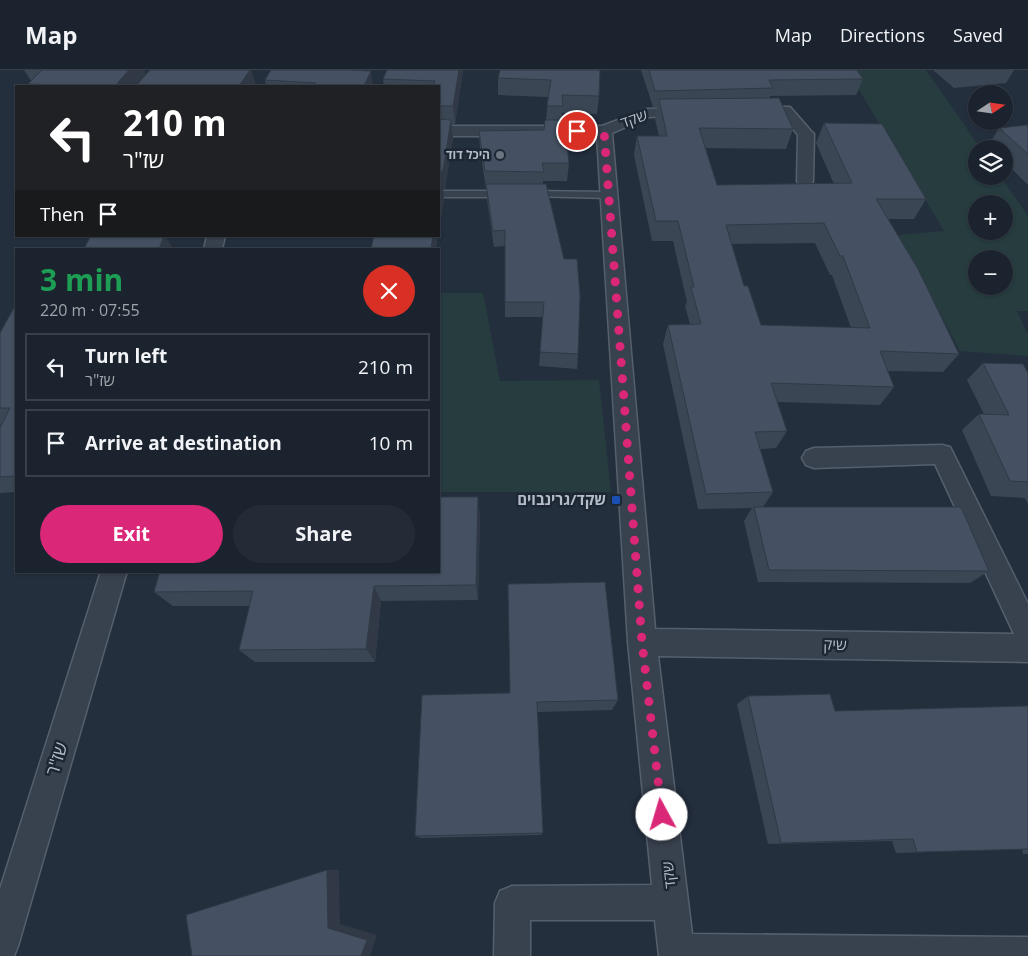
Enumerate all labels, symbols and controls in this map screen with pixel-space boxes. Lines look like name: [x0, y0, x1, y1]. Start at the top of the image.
text: Map: [25, 18, 77, 51]
text: Map: [775, 23, 812, 47]
text: Directions: [840, 23, 925, 47]
text: Saved: [953, 23, 1003, 47]
north arrow: [968, 85, 1012, 130]
map controls: [968, 85, 1013, 295]
text: 210 m: [123, 99, 227, 146]
street label: שקד: [618, 104, 650, 132]
icon: left: [40, 105, 105, 170]
pin: [556, 110, 598, 152]
icon: arrive: [563, 117, 591, 145]
button: layers: [968, 140, 1013, 185]
text: שז"ר: [123, 144, 164, 174]
place label: היכל דוד: [446, 146, 490, 163]
marker: היכל דוד: [494, 149, 506, 161]
button: +: [968, 195, 1013, 240]
icon: arrive: [94, 200, 122, 228]
text: Then: [40, 201, 84, 227]
button: −: [968, 250, 1013, 295]
text: 3 min: [40, 259, 123, 300]
button: close: [363, 265, 415, 317]
text: 220 m · 07:55: [40, 299, 140, 321]
text: Turn left: [85, 343, 167, 369]
icon: left: [42, 353, 70, 381]
text: 210 m: [358, 354, 413, 380]
text: שז"ר: [85, 369, 115, 391]
icon: arrive: [42, 429, 70, 457]
text: Arrive at destination: [85, 430, 282, 456]
text: 10 m: [369, 430, 413, 456]
place label: שקד/גרינבוים: [517, 489, 606, 509]
marker: שקד/גרינבוים: [610, 494, 622, 506]
button: Exit: [40, 505, 223, 563]
button: Share: [233, 505, 415, 563]
street label: שיק: [823, 634, 847, 654]
street label: שז"ר: [40, 739, 73, 778]
position arrow: [635, 788, 687, 840]
street label: שקד: [657, 860, 679, 890]

